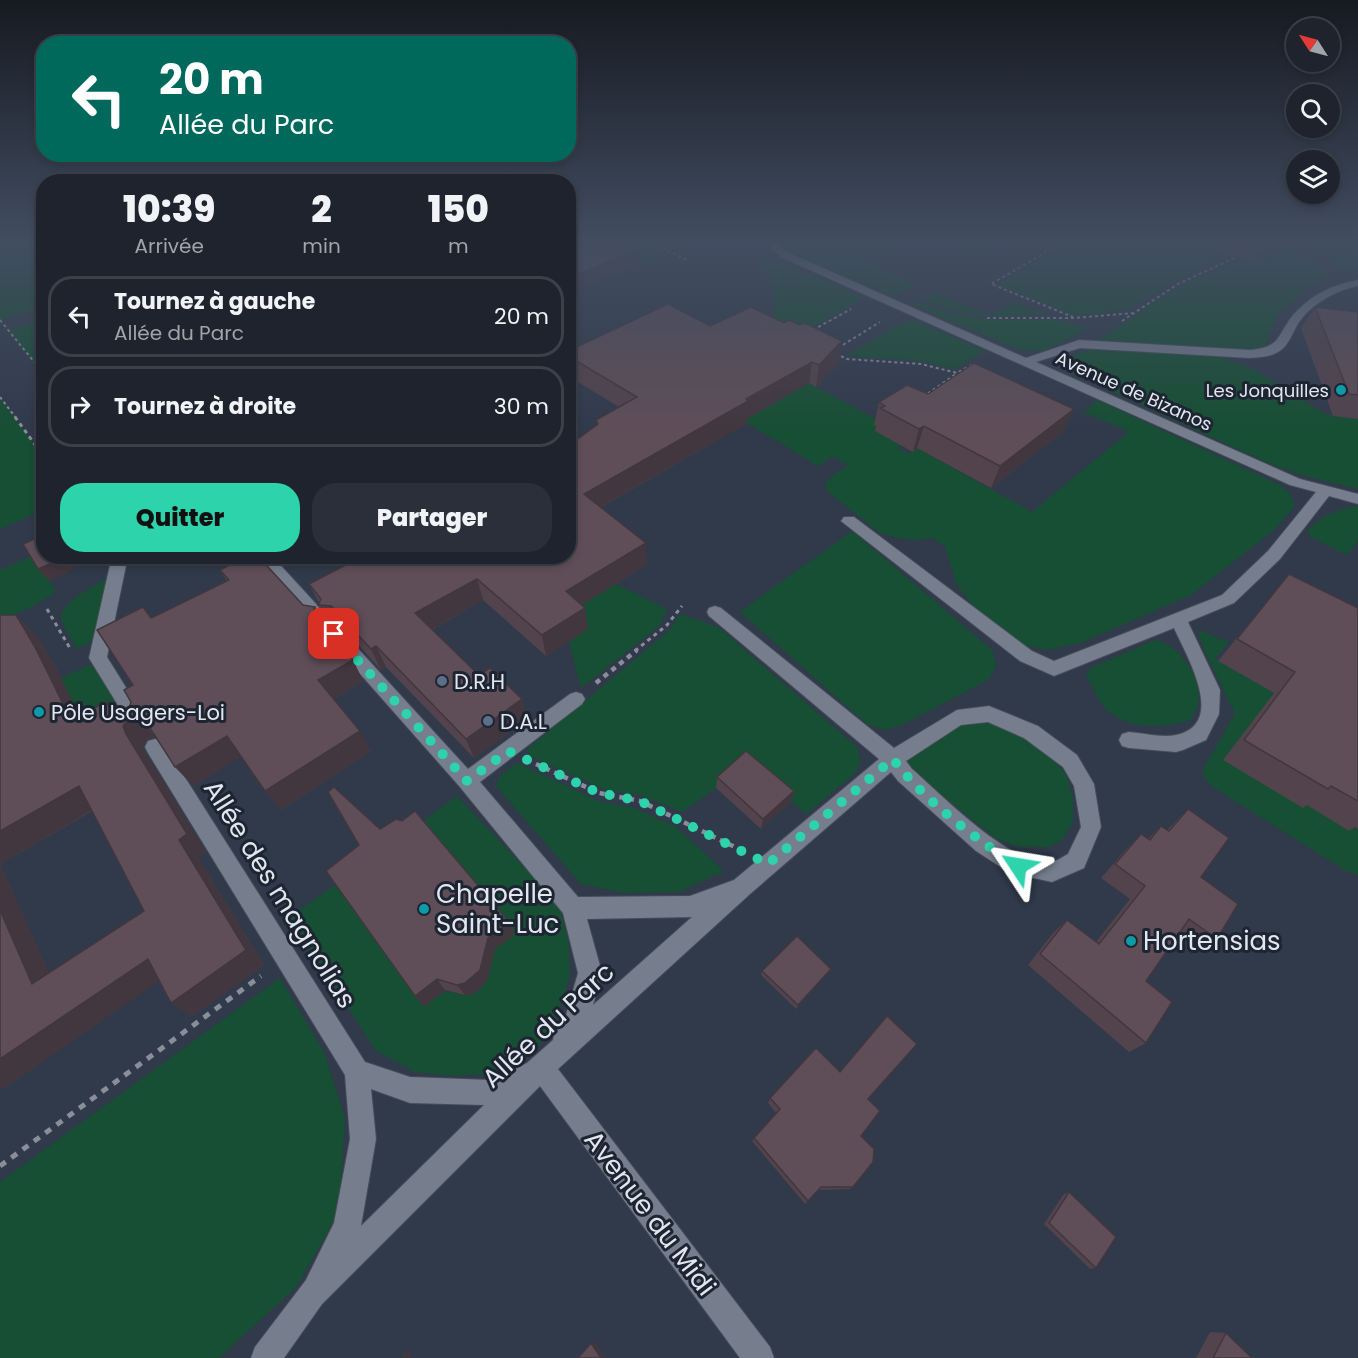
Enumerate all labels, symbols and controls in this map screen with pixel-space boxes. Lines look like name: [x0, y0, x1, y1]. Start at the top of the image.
north arrow: [1286, 18, 1340, 72]
map controls: [1286, 18, 1340, 204]
text: 20 m: [159, 50, 264, 109]
icon: left: [60, 60, 138, 138]
button: search: [1286, 84, 1340, 138]
text: Allée du Parc: [159, 106, 334, 143]
button: layers: [1286, 150, 1340, 204]
text: 10:39: [123, 184, 215, 235]
text: 2: [311, 184, 332, 235]
text: 150: [428, 184, 489, 235]
text: Arrivée: [135, 232, 204, 260]
text: min: [302, 232, 341, 260]
text: m: [448, 232, 469, 260]
text: Tournez à gauche: [114, 286, 315, 317]
icon: left: [63, 300, 96, 333]
text: 20 m: [494, 301, 549, 332]
text: Allée du Parc: [114, 319, 244, 347]
street label: Avenue de Bizanos: [1052, 345, 1216, 437]
place label: Les Jonquilles: [1206, 378, 1329, 403]
marker: Les Jonquilles: [1334, 383, 1348, 397]
icon: right: [63, 390, 96, 423]
text: Tournez à droite: [114, 391, 296, 422]
text: 30 m: [494, 391, 549, 422]
button: Quitter: [60, 483, 300, 552]
button: Partager: [312, 483, 552, 552]
pin: [308, 608, 359, 659]
icon: arrive: [317, 617, 350, 650]
place label: D.R.H: [454, 667, 505, 696]
marker: D.R.H: [435, 674, 449, 688]
place label: Pôle Usagers-Loi: [51, 698, 225, 727]
marker: Pôle Usagers-Loi: [32, 705, 46, 719]
place label: D.A.L: [500, 707, 547, 736]
marker: D.A.L: [481, 714, 495, 728]
street label: Allée des magnolias: [195, 773, 365, 1015]
position arrow: [986, 834, 1050, 898]
place label: Chapelle Saint-Luc: [436, 876, 559, 942]
marker: Chapelle Saint-Luc: [417, 902, 431, 916]
place label: Hortensias: [1143, 923, 1281, 959]
marker: Hortensias: [1124, 934, 1138, 948]
street label: Allée du Parc: [474, 954, 622, 1096]
street label: Avenue du Midi: [576, 1123, 724, 1303]

